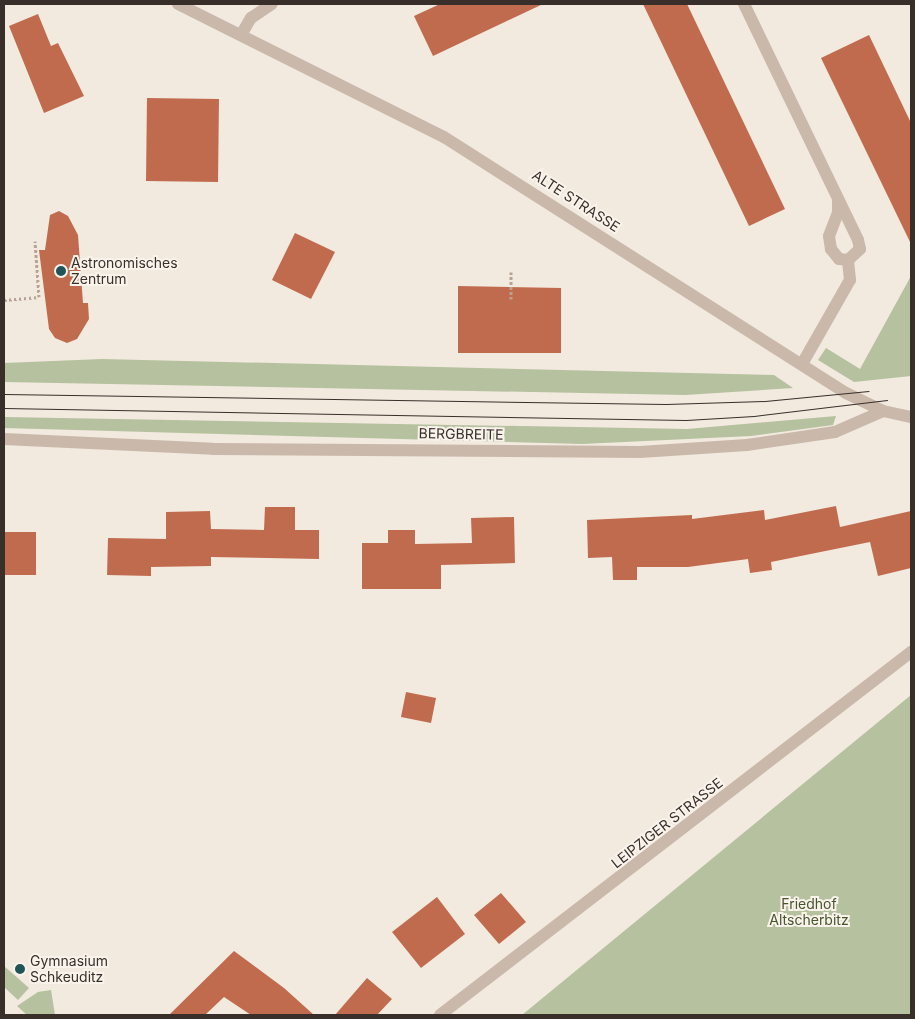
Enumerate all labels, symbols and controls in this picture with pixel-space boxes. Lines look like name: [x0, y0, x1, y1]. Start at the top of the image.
street label: ALTE STRASSE: [529, 167, 623, 235]
place label: Astronomisches Zentrum: [71, 255, 178, 288]
marker: Astronomisches Zentrum: [55, 265, 67, 277]
street label: BERGBREITE: [418, 425, 504, 443]
street label: LEIPZIGER STRASSE: [608, 774, 726, 872]
park label: Friedhof Altscherbitz: [769, 896, 849, 929]
place label: Gymnasium Schkeuditz: [30, 953, 108, 986]
marker: Gymnasium Schkeuditz: [14, 963, 26, 975]

